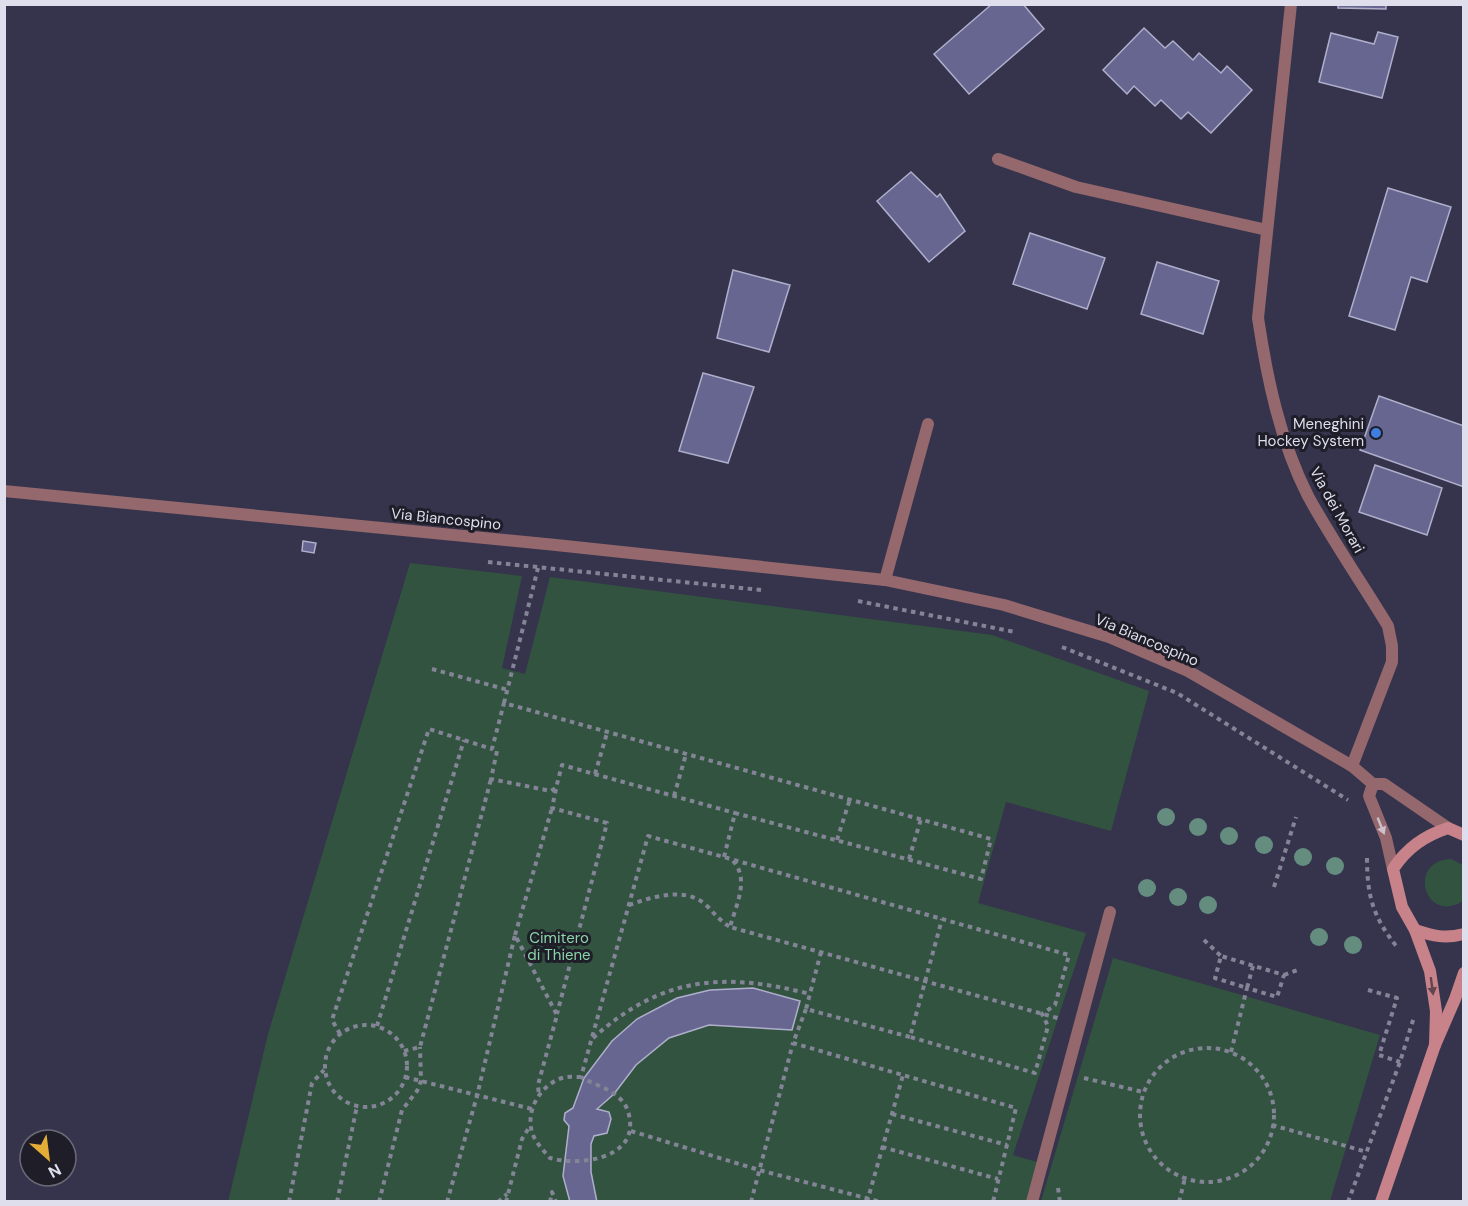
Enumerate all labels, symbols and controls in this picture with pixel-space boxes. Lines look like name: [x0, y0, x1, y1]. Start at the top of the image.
place label: Meneghini Hockey System: [1257, 414, 1364, 451]
marker: Meneghini Hockey System: [1369, 426, 1383, 440]
street label: Via dei Morari: [1305, 463, 1369, 557]
street label: Via Biancospino: [390, 503, 502, 535]
street label: Via Biancospino: [1092, 609, 1202, 671]
one-way arrow: [1376, 817, 1386, 835]
park label: Cimitero di Thiene: [527, 928, 591, 965]
one-way arrow: [1428, 976, 1437, 995]
north arrow: [18, 1128, 78, 1188]
text: N: [45, 1159, 65, 1183]

